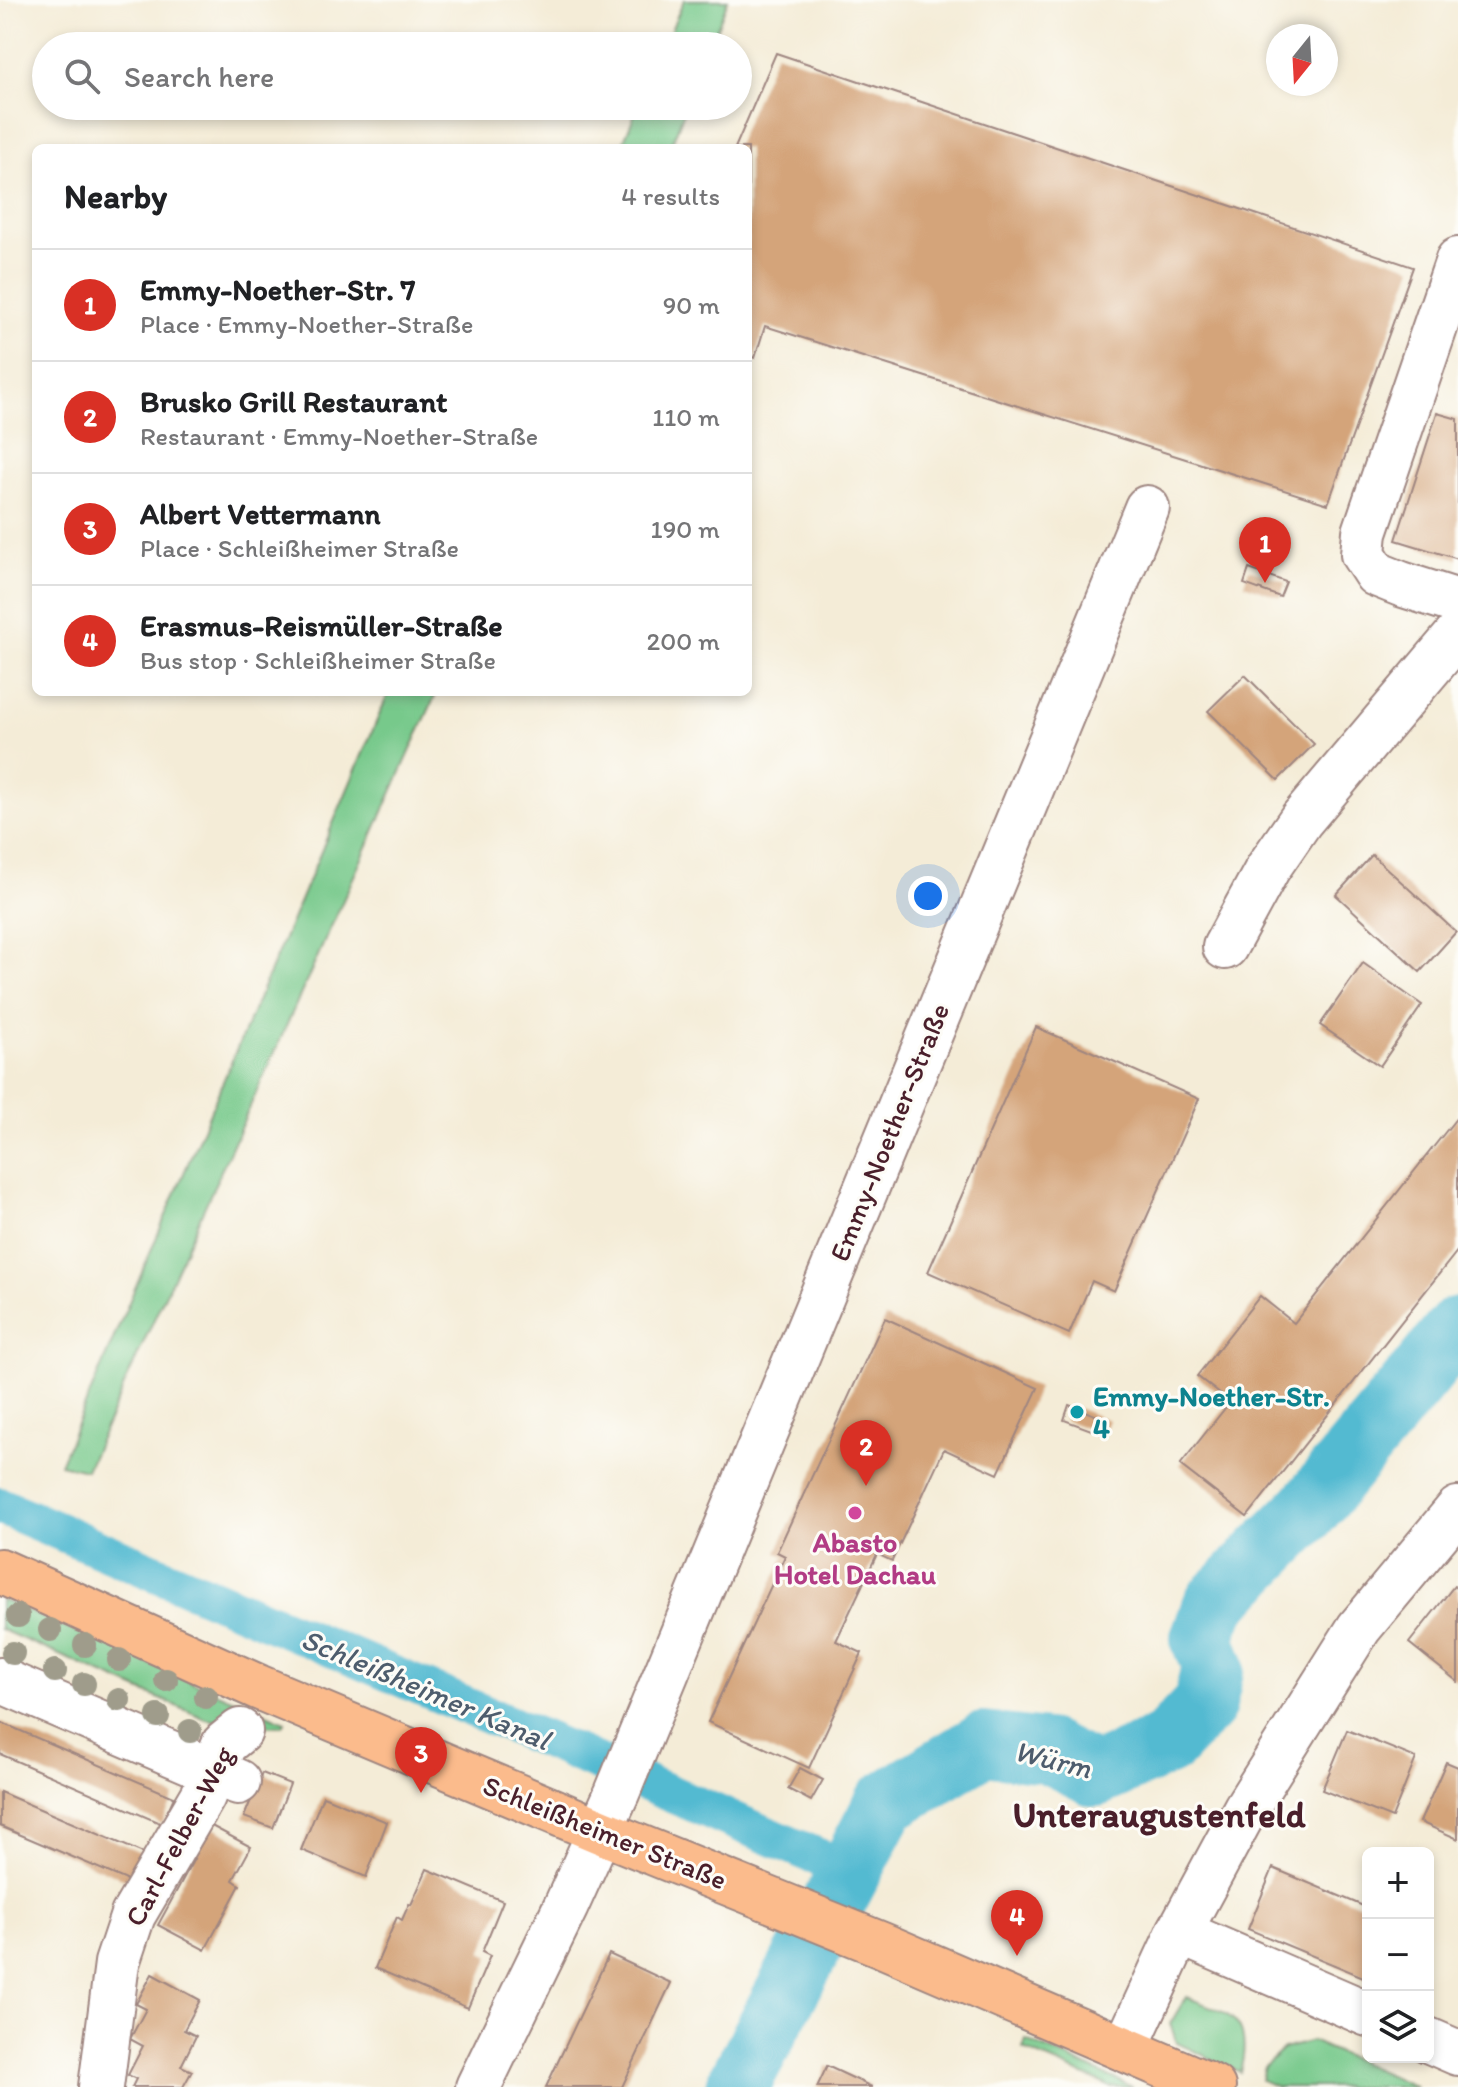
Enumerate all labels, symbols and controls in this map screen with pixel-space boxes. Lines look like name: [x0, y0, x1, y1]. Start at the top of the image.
north arrow: [1266, 24, 1338, 96]
search box: [32, 32, 752, 120]
icon: search: [60, 54, 104, 98]
text: Search here: [124, 58, 274, 95]
text: Nearby: [64, 176, 167, 217]
text: 4 results: [621, 180, 720, 212]
text: Emmy-Noether-Str. 7: [140, 271, 416, 308]
text: 1: [84, 289, 96, 321]
text: 90 m: [663, 289, 720, 321]
text: Place · Emmy-Noether-Straße: [140, 308, 473, 340]
text: Brusko Grill Restaurant: [140, 383, 447, 420]
text: 2: [83, 401, 97, 433]
text: 110 m: [652, 401, 720, 433]
text: Restaurant · Emmy-Noether-Straße: [140, 420, 538, 452]
text: Albert Vettermann: [140, 495, 380, 532]
text: 3: [83, 513, 97, 545]
text: 190 m: [651, 513, 720, 545]
pin: 1: [1239, 517, 1291, 583]
text: Place · Schleißheimer Straße: [140, 532, 459, 564]
text: Erasmus-Reismüller-Straße: [140, 607, 503, 644]
text: 4: [82, 625, 98, 657]
text: 200 m: [647, 625, 720, 657]
text: Bus stop · Schleißheimer Straße: [140, 644, 496, 676]
your location: [908, 876, 948, 916]
street label: Emmy-Noether-Straße: [822, 998, 956, 1266]
place label: Emmy-Noether-Str. 4: [1093, 1379, 1330, 1445]
marker: Emmy-Noether-Str. 4: [1068, 1403, 1086, 1421]
pin: 2: [840, 1420, 892, 1486]
marker: Abasto Hotel Dachau: [846, 1504, 864, 1522]
place label: Abasto Hotel Dachau: [774, 1525, 937, 1591]
water label: Schleißheimer Kanal: [296, 1620, 558, 1759]
pin: 3: [395, 1727, 447, 1793]
water label: Würm: [1011, 1732, 1096, 1787]
street label: Carl-Felber-Weg: [117, 1740, 241, 1932]
street label: Schleißheimer Straße: [478, 1768, 732, 1896]
district label: Unteraugustenfeld: [1012, 1793, 1306, 1836]
map controls: [1362, 1847, 1434, 2063]
button: +: [1362, 1847, 1434, 1919]
pin: 4: [991, 1890, 1043, 1956]
button: −: [1362, 1919, 1434, 1991]
button: layers: [1362, 1991, 1434, 2063]

